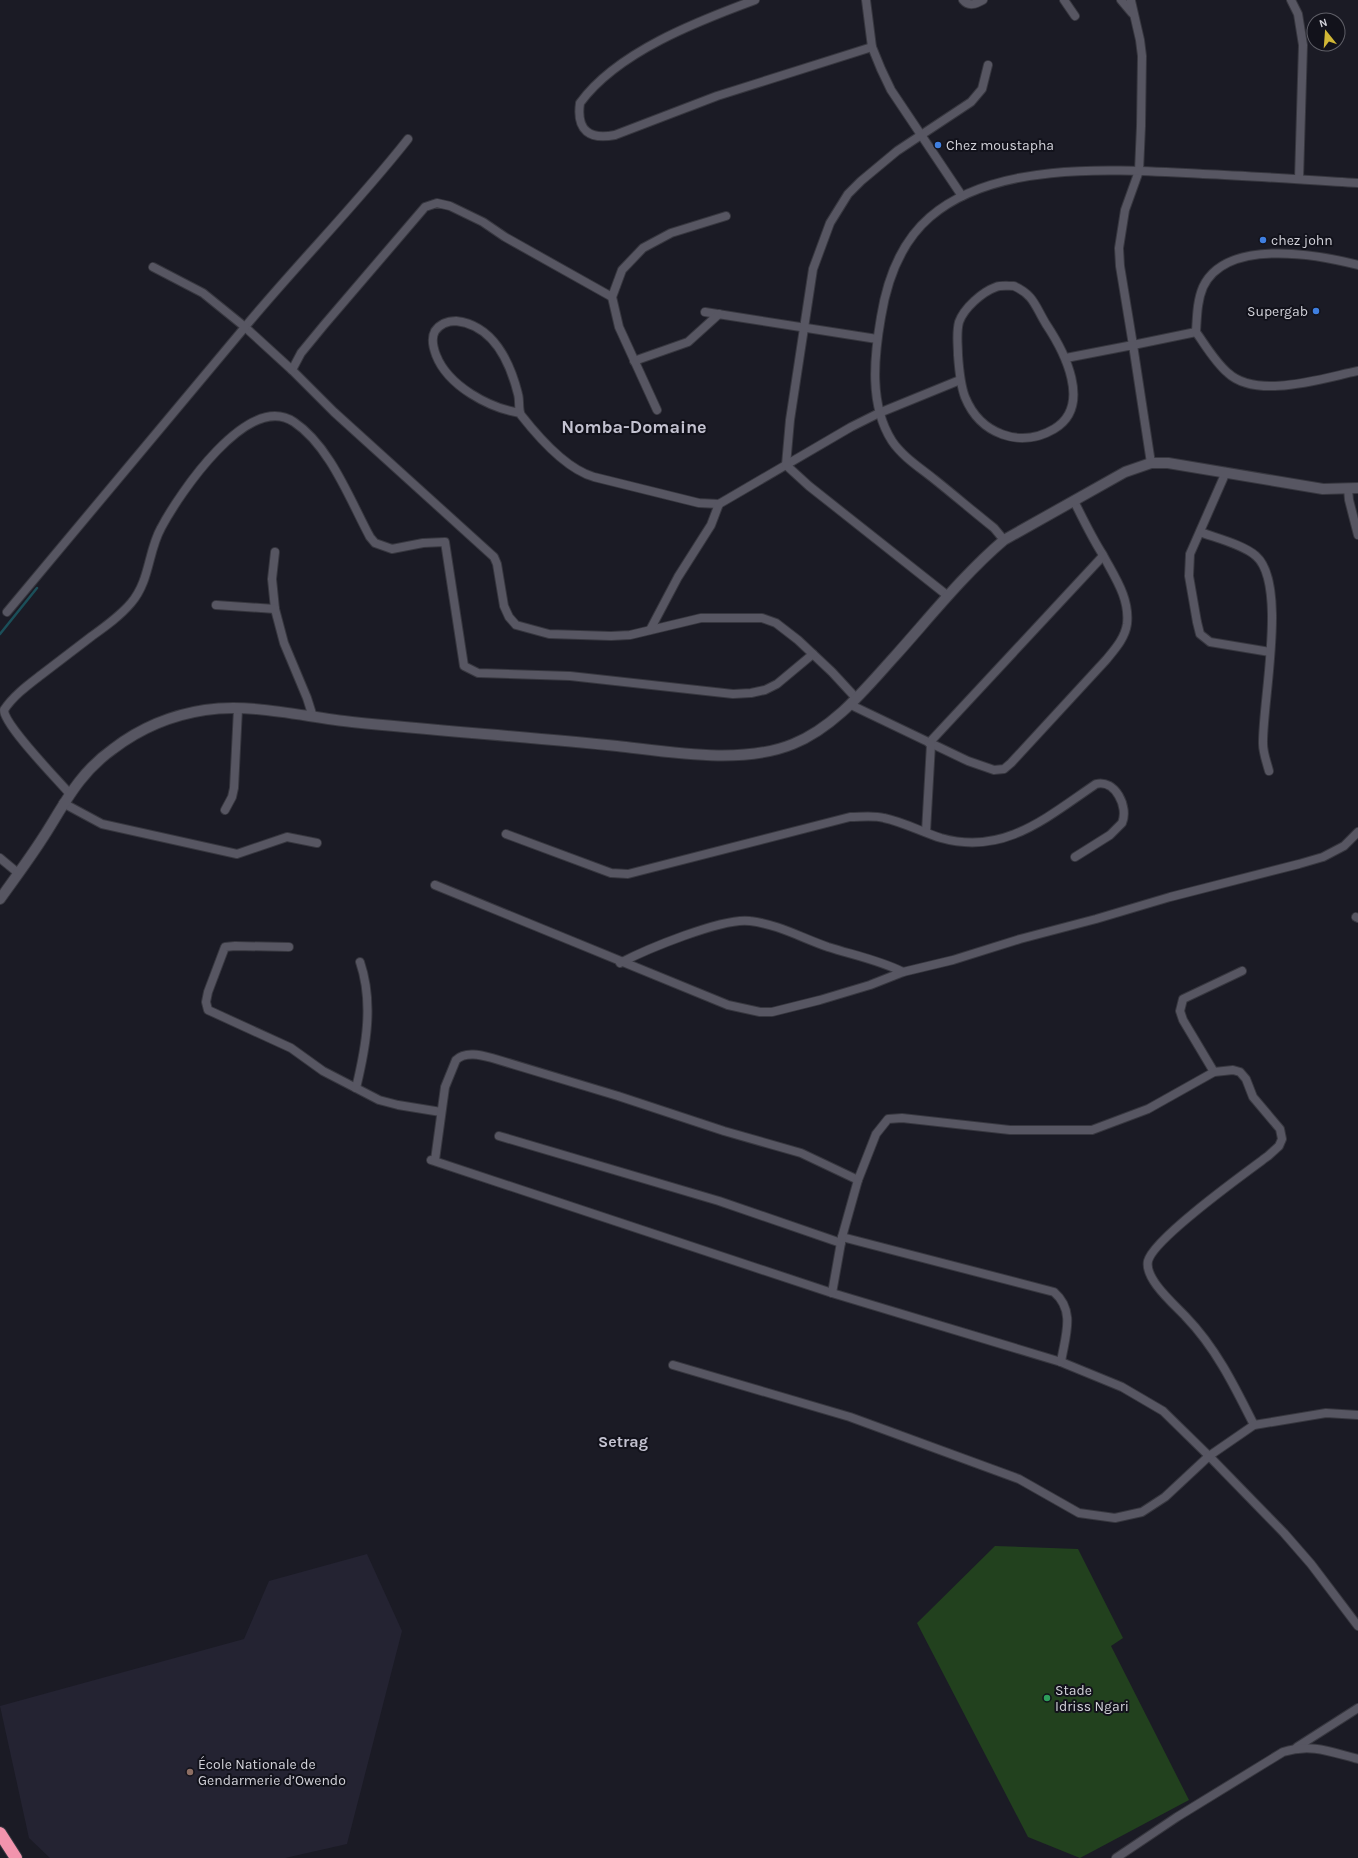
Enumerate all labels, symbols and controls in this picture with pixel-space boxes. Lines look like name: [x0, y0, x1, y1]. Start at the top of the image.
north arrow: [1306, 12, 1346, 52]
text: N: [1318, 16, 1329, 30]
place label: Chez moustapha: [946, 137, 1054, 154]
marker: Chez moustapha: [933, 140, 943, 150]
place label: chez john: [1271, 232, 1333, 249]
marker: chez john: [1258, 235, 1268, 245]
place label: Supergab: [1247, 303, 1308, 320]
marker: Supergab: [1311, 306, 1321, 316]
district label: Nomba-Domaine: [561, 416, 707, 438]
district label: Setrag: [598, 1432, 648, 1451]
place label: Stade Idriss Ngari: [1055, 1682, 1129, 1715]
marker: Stade Idriss Ngari: [1042, 1693, 1052, 1703]
place label: École Nationale de Gendarmerie d’Owendo: [198, 1755, 346, 1789]
marker: École Nationale de Gendarmerie d’Owendo: [185, 1767, 195, 1777]

